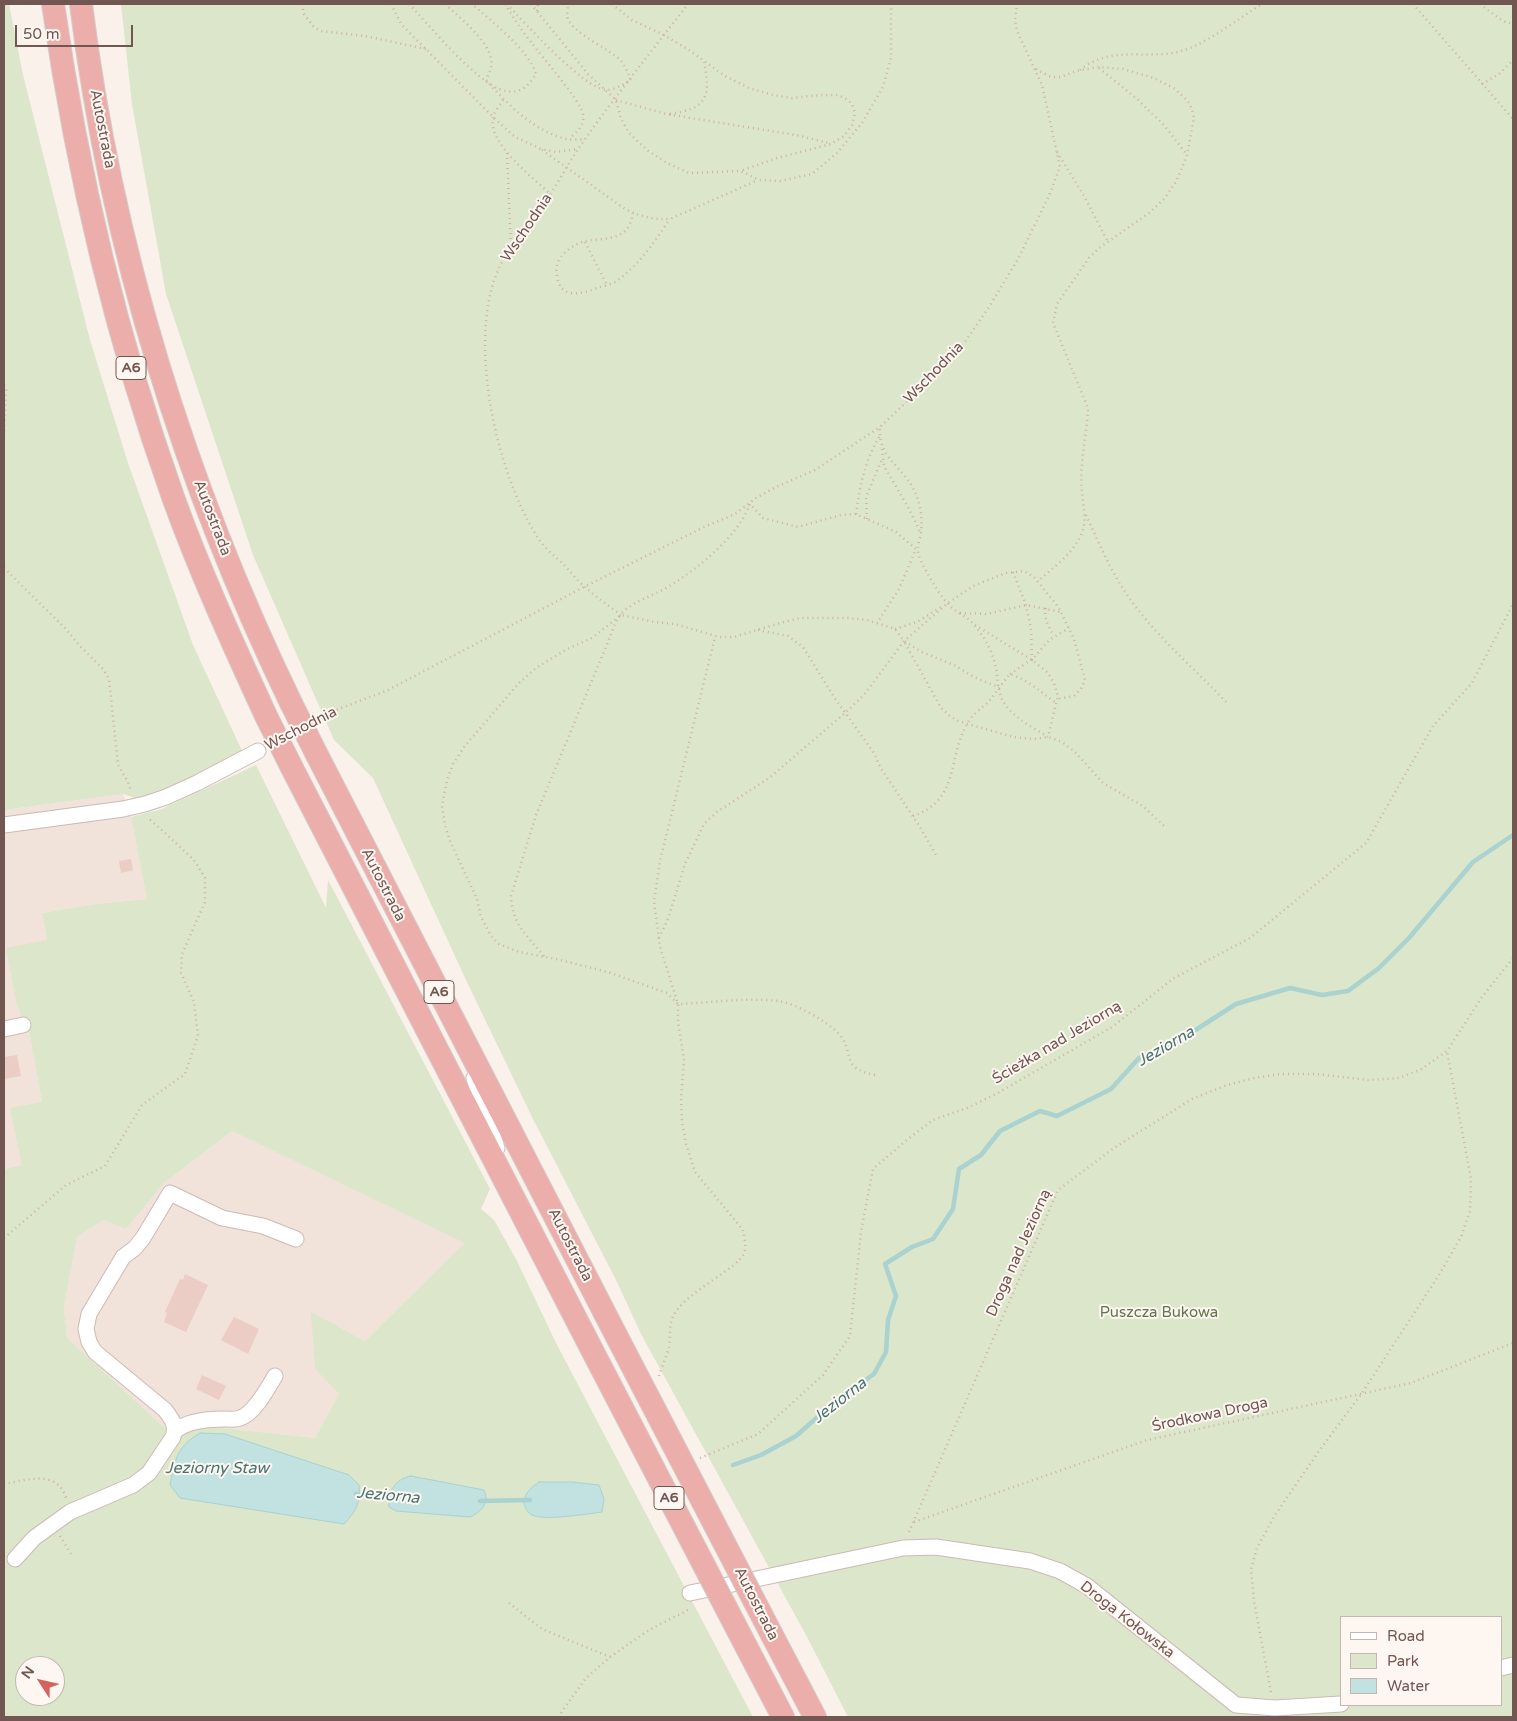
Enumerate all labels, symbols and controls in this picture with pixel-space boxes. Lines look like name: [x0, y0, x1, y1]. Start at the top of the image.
scale bar: [18, 15, 135, 47]
text: 50 m: [23, 25, 60, 43]
street label: Autostrada: [86, 88, 118, 170]
street label: Wschodnia: [498, 190, 556, 266]
street label: Wschodnia: [900, 338, 968, 408]
road number: A6: [116, 356, 146, 379]
street label: Autostrada: [189, 478, 235, 558]
street label: Wschodnia: [262, 703, 340, 755]
street label: Autostrada: [357, 845, 409, 925]
road number: A6: [424, 980, 454, 1004]
street label: Ścieżka nad Jeziorną: [989, 997, 1125, 1089]
water label: Jeziorna: [1134, 1023, 1198, 1071]
street label: Droga nad Jeziorną: [983, 1187, 1055, 1319]
street label: Autostrada: [544, 1205, 596, 1285]
park label: Puszcza Bukowa: [1100, 1304, 1218, 1322]
water label: Jeziorna: [809, 1374, 871, 1428]
street label: Środkowa Droga: [1150, 1394, 1270, 1436]
water label: Jeziorny Staw: [165, 1459, 269, 1479]
water label: Jeziorna: [356, 1484, 420, 1508]
road number: A6: [654, 1486, 684, 1510]
street label: Autostrada: [730, 1564, 782, 1644]
street label: Droga Kołowska: [1076, 1577, 1178, 1663]
legend: [1340, 1616, 1502, 1706]
text: Road: [1387, 1627, 1425, 1645]
text: Park: [1387, 1652, 1419, 1670]
north arrow: [15, 1656, 65, 1706]
text: N: [18, 1663, 38, 1682]
text: Water: [1387, 1677, 1430, 1695]

